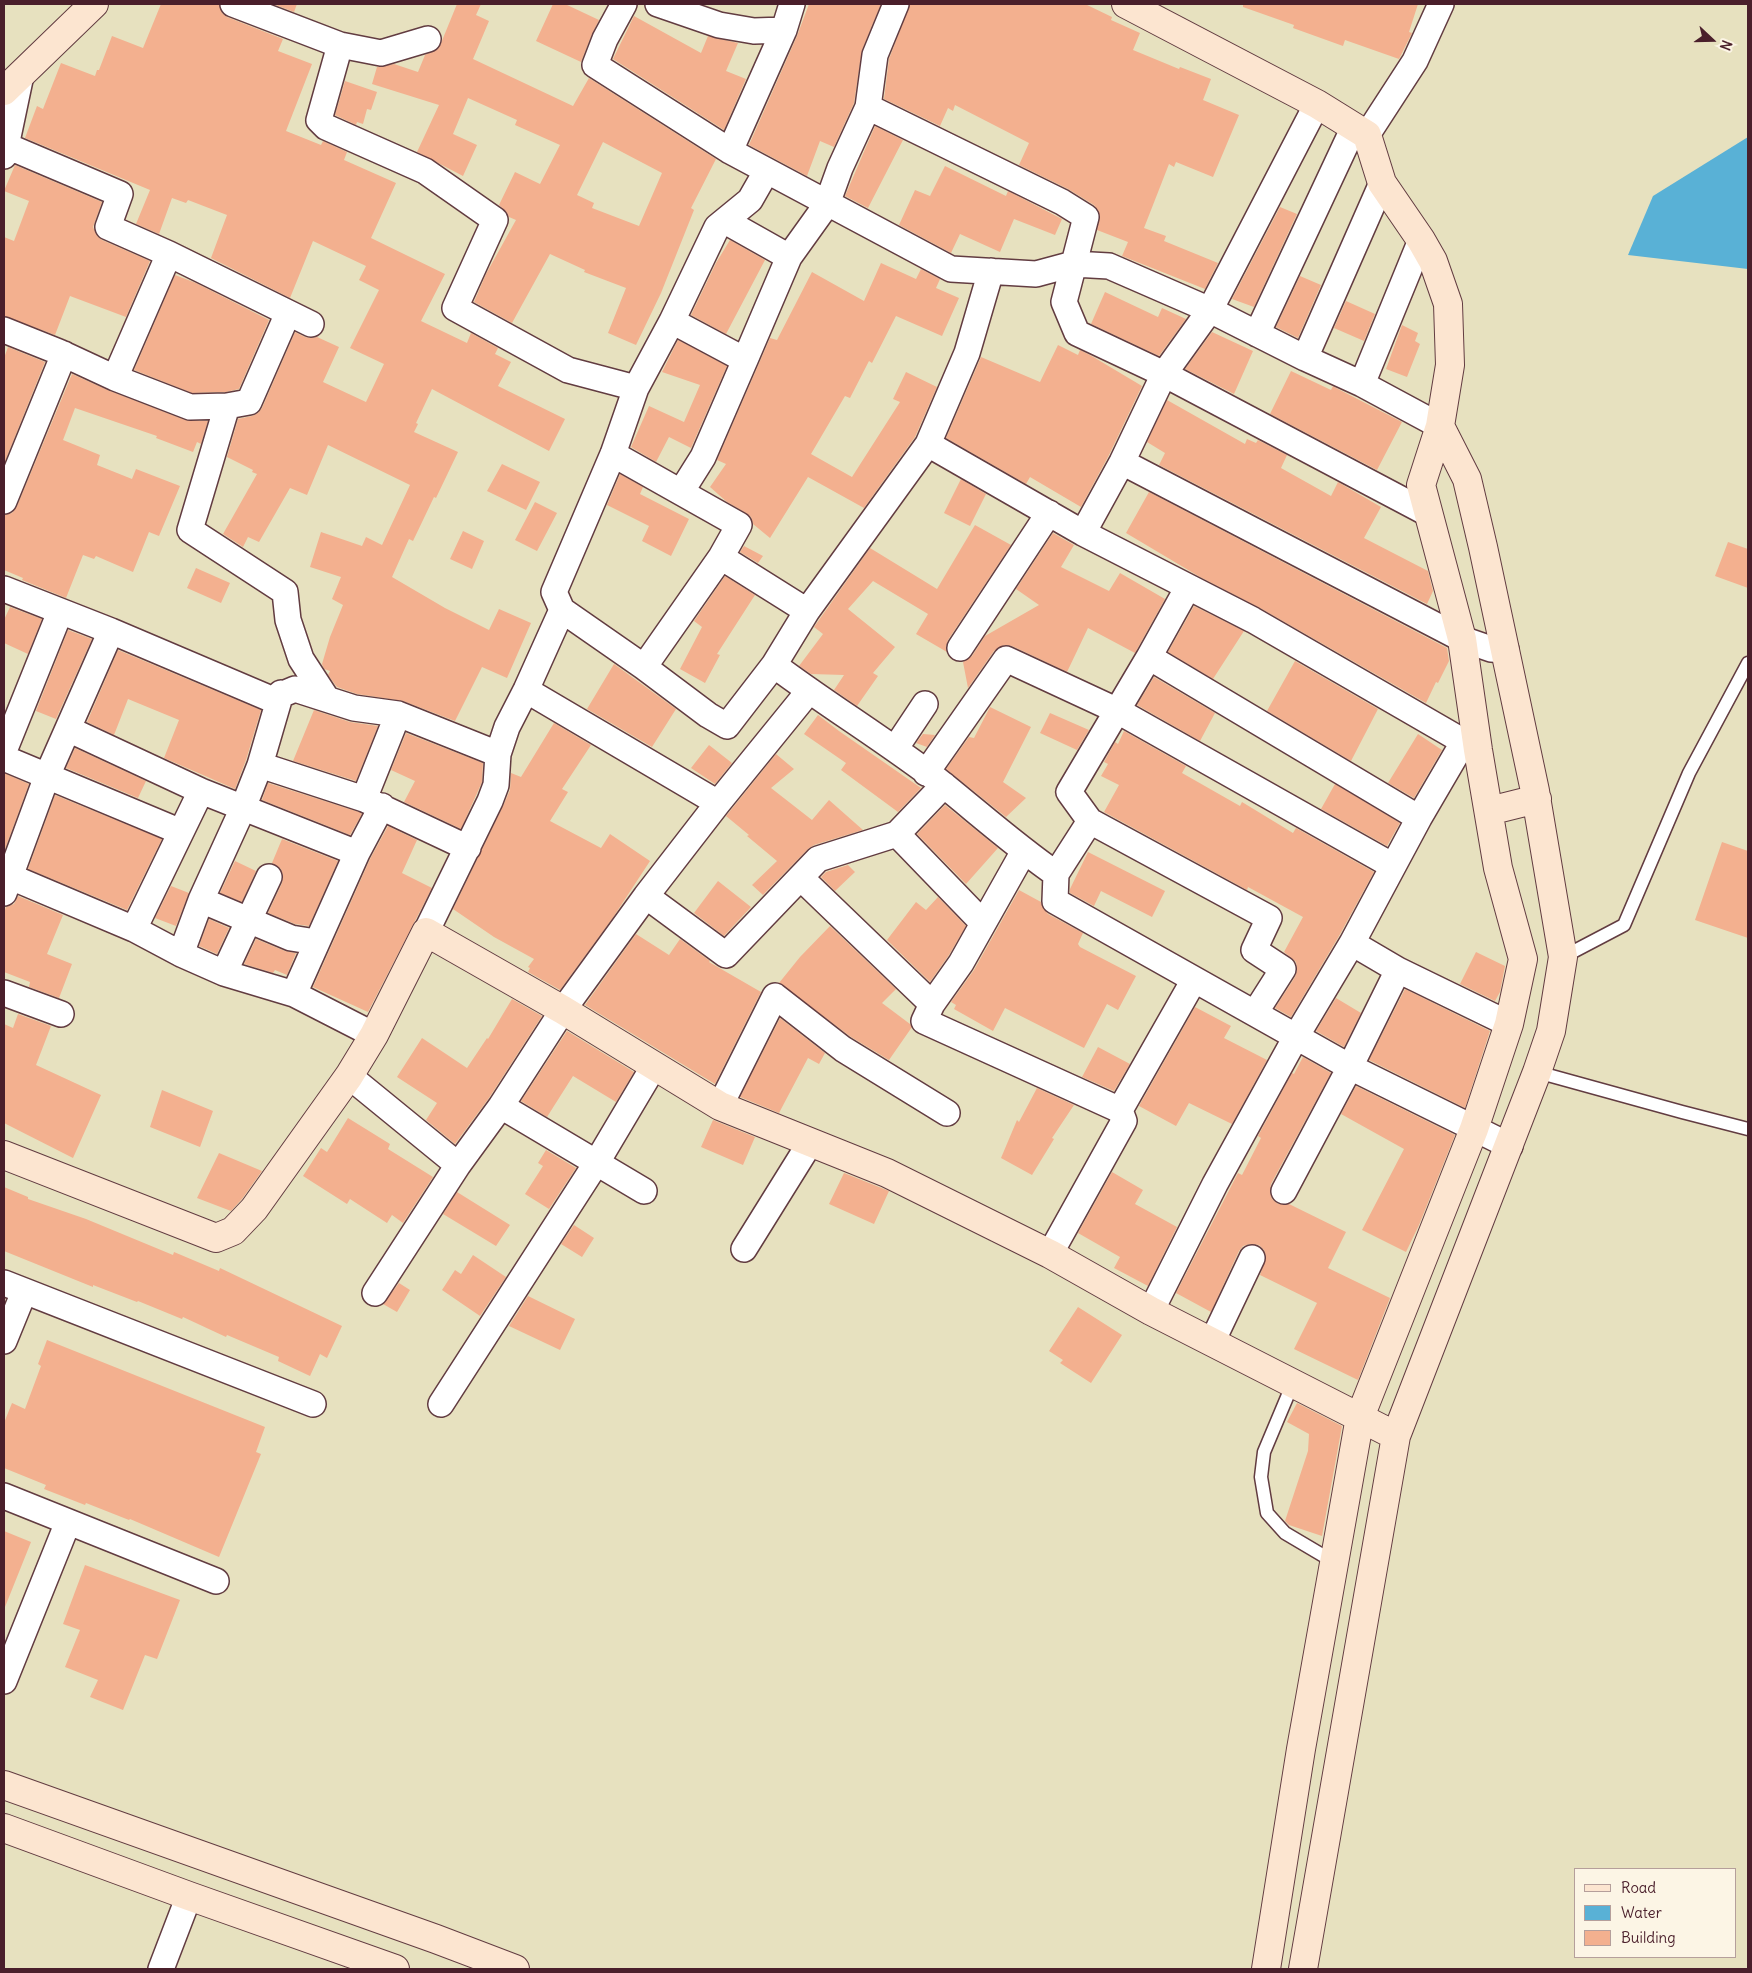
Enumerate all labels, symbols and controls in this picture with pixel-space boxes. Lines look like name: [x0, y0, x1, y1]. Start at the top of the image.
north arrow: [1687, 15, 1737, 65]
text: N: [1716, 38, 1736, 53]
legend: [1574, 1868, 1737, 1958]
text: Road: [1621, 1878, 1656, 1897]
text: Water: [1621, 1903, 1662, 1922]
text: Building: [1621, 1928, 1676, 1947]

